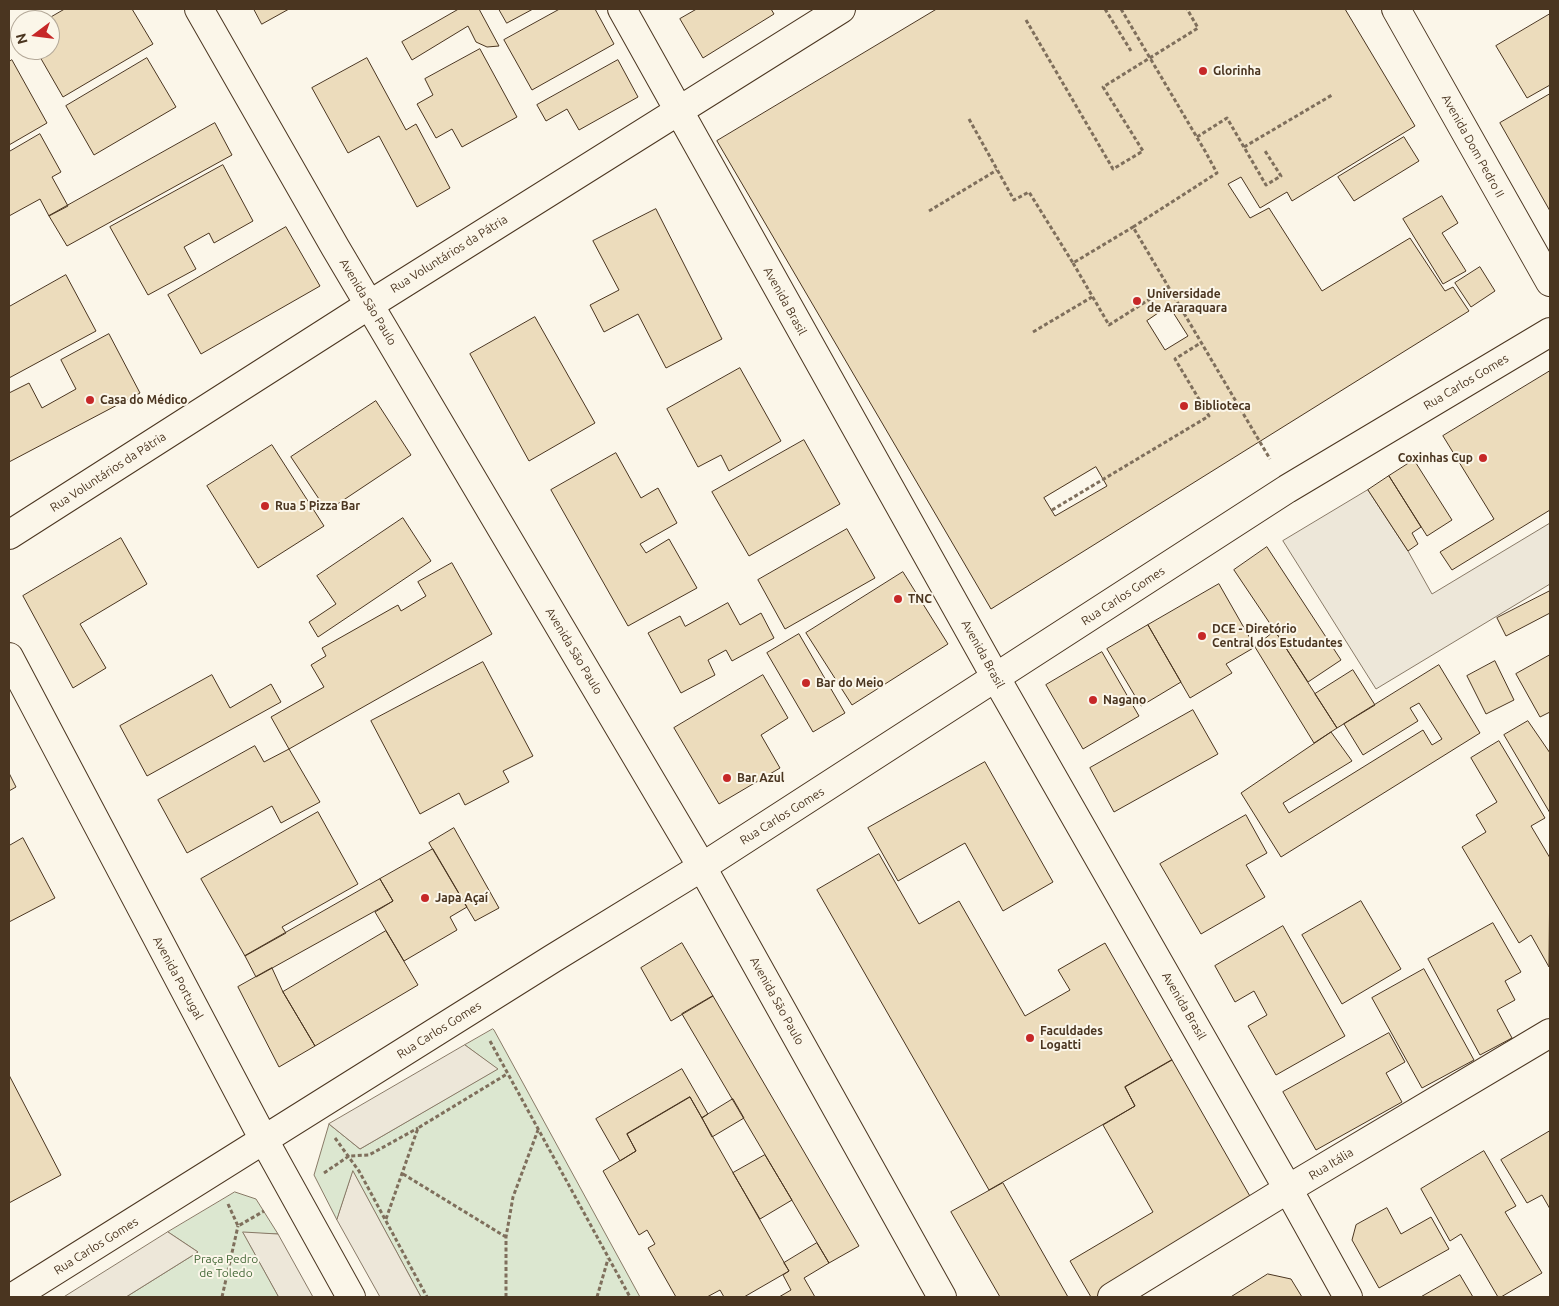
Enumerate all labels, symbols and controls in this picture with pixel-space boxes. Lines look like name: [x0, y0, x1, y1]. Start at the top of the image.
north arrow: [10, 10, 60, 60]
text: N: [12, 32, 31, 46]
place label: Glorinha: [1213, 64, 1261, 78]
marker: Glorinha: [1197, 65, 1209, 77]
street label: Avenida Dom Pedro II: [1439, 92, 1507, 200]
street label: Rua Voluntários da Pátria: [388, 212, 510, 296]
street label: Avenida São Paulo: [337, 256, 399, 348]
street label: Avenida Brasil: [760, 265, 810, 337]
place label: Universidade de Araraquara: [1147, 287, 1227, 315]
marker: Universidade de Araraquara: [1131, 295, 1143, 307]
street label: Rua Carlos Gomes: [1421, 351, 1511, 413]
place label: Casa do Médico: [100, 393, 188, 407]
marker: Casa do Médico: [84, 394, 96, 406]
place label: Biblioteca: [1194, 399, 1251, 413]
marker: Biblioteca: [1178, 400, 1190, 412]
street label: Rua Voluntários da Pátria: [47, 429, 169, 515]
place label: Coxinhas Cup: [1398, 451, 1473, 465]
marker: Coxinhas Cup: [1477, 452, 1489, 464]
place label: Rua 5 Pizza Bar: [275, 499, 360, 513]
marker: Rua 5 Pizza Bar: [259, 500, 271, 512]
street label: Rua Carlos Gomes: [1079, 564, 1167, 628]
place label: TNC: [908, 592, 932, 606]
marker: TNC: [892, 593, 904, 605]
street label: Avenida São Paulo: [543, 605, 605, 697]
street label: Avenida Brasil: [958, 618, 1008, 690]
place label: DCE - Diretório Central dos Estudantes: [1212, 622, 1343, 650]
marker: DCE - Diretório Central dos Estudantes: [1196, 630, 1208, 642]
place label: Bar do Meio: [816, 676, 884, 690]
marker: Bar do Meio: [800, 677, 812, 689]
place label: Nagano: [1103, 693, 1146, 707]
marker: Nagano: [1087, 694, 1099, 706]
place label: Bar Azul: [737, 771, 784, 785]
marker: Bar Azul: [721, 772, 733, 784]
street label: Rua Carlos Gomes: [737, 784, 827, 848]
place label: Japa Açaí: [435, 891, 488, 905]
marker: Japa Açaí: [419, 892, 431, 904]
street label: Avenida Portugal: [150, 934, 206, 1022]
street label: Avenida São Paulo: [747, 955, 807, 1047]
street label: Avenida Brasil: [1159, 970, 1209, 1042]
street label: Rua Carlos Gomes: [394, 998, 484, 1062]
place label: Faculdades Logatti: [1040, 1024, 1103, 1052]
marker: Faculdades Logatti: [1024, 1032, 1036, 1044]
street label: Rua Itália: [1306, 1145, 1356, 1183]
street label: Rua Carlos Gomes: [51, 1214, 141, 1278]
park label: Praça Pedro de Toledo: [194, 1252, 258, 1280]

